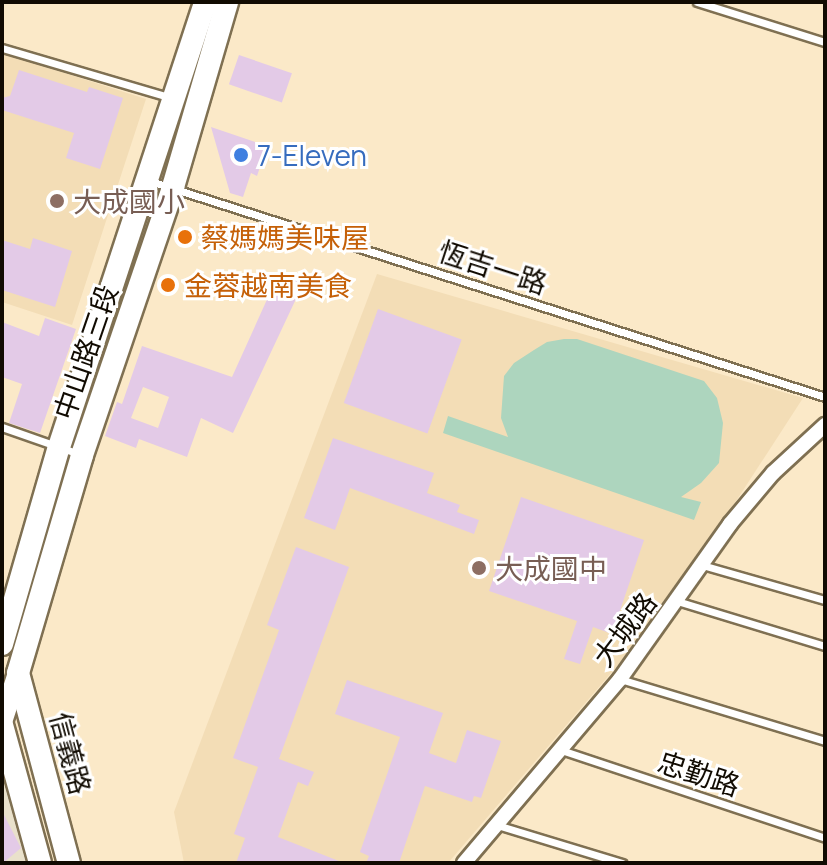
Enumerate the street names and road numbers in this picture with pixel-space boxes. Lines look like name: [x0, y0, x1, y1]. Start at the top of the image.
street label: 恆吉一路: [435, 234, 551, 300]
street label: 中山路三段: [46, 280, 124, 424]
street label: 大城路: [585, 585, 663, 673]
street label: 信義路: [44, 708, 98, 798]
street label: 忠勤路: [654, 744, 744, 802]

